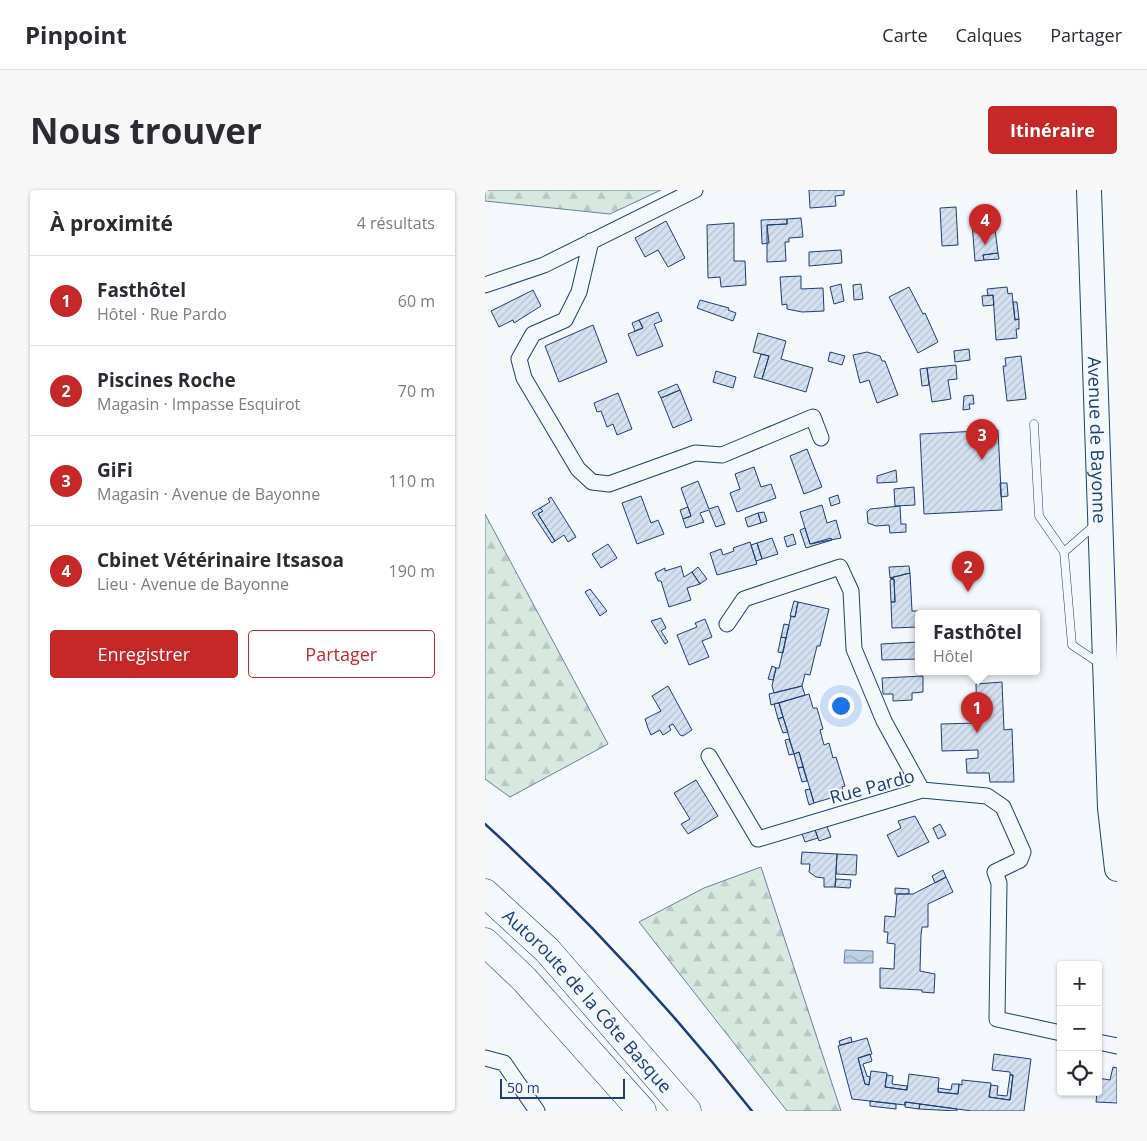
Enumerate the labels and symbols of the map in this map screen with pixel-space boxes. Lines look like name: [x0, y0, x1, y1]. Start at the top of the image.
pin: 4: [969, 204, 1001, 245]
street label: Avenue de Bayonne: [1083, 356, 1112, 524]
pin: 3: [966, 419, 998, 460]
pin: 2: [952, 551, 984, 592]
pin: 1: [961, 692, 993, 733]
your location: [828, 693, 854, 719]
street label: Rue Pardo: [827, 763, 917, 809]
street label: Autoroute de la Côte Basque: [498, 903, 678, 1098]
scale bar: [500, 1076, 625, 1099]

